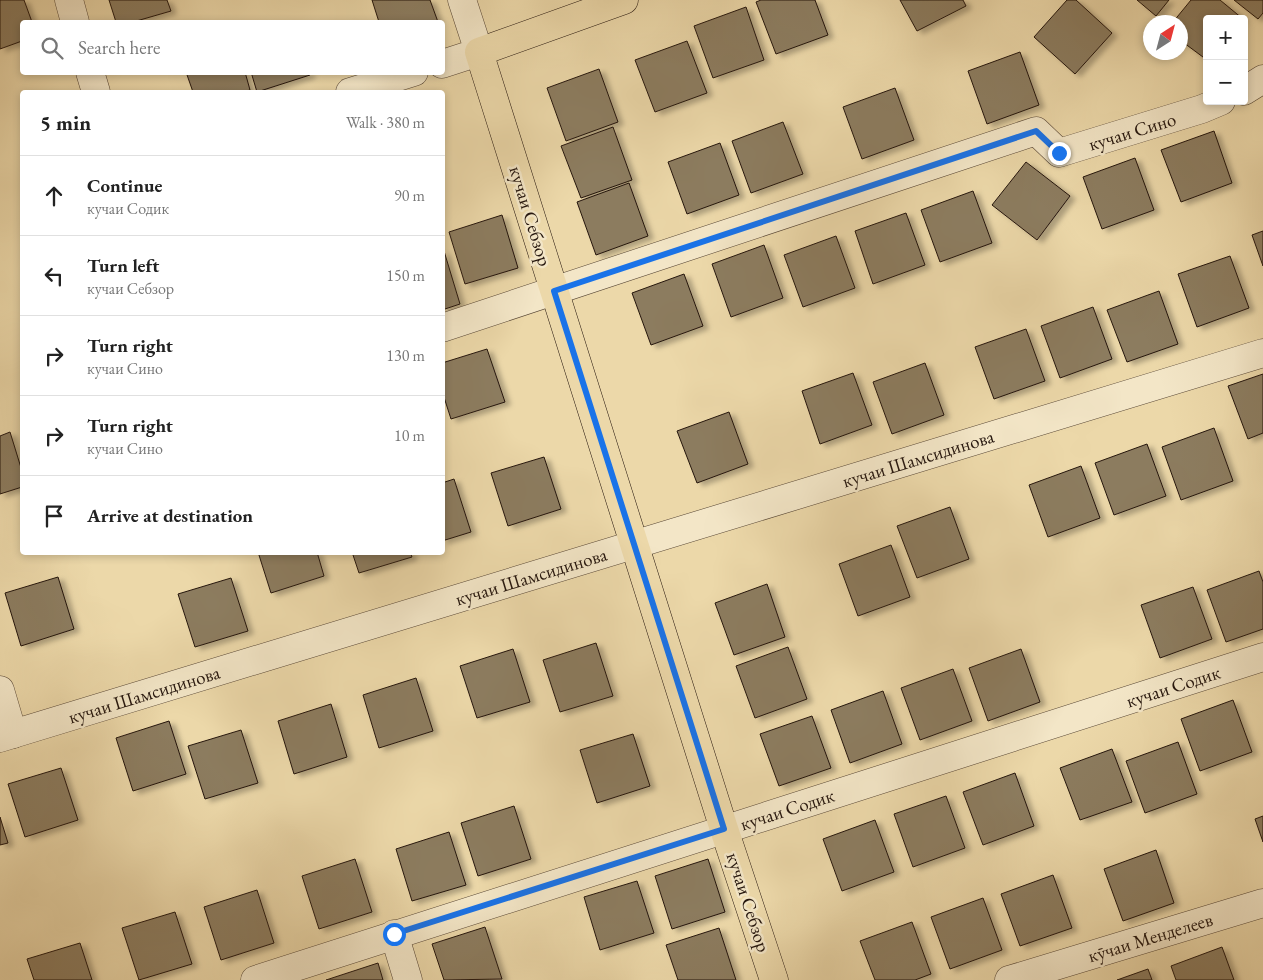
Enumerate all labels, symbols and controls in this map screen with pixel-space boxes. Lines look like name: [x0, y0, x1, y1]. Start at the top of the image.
north arrow: [1143, 15, 1188, 60]
map controls: [1203, 15, 1248, 105]
button: +: [1203, 15, 1248, 60]
search box: [20, 20, 445, 75]
icon: search: [38, 34, 66, 62]
text: Search here: [78, 35, 160, 60]
button: −: [1203, 60, 1248, 105]
street label: кучаи Сино: [1085, 106, 1179, 157]
text: 5 min: [40, 109, 91, 136]
text: Walk · 380 m: [346, 112, 425, 133]
route end: [1048, 142, 1071, 165]
street label: кучаи Себзор: [503, 163, 558, 269]
text: Continue: [87, 173, 162, 198]
icon: ahead: [40, 182, 68, 210]
text: 90 m: [394, 185, 425, 206]
text: кучаи Содик: [87, 198, 169, 219]
text: Turn left: [87, 253, 159, 278]
icon: left: [40, 262, 68, 290]
text: 150 m: [386, 265, 425, 286]
text: кучаи Себзор: [87, 278, 174, 299]
text: Turn right: [87, 333, 173, 358]
icon: right: [40, 342, 68, 370]
text: 130 m: [386, 345, 425, 366]
text: кучаи Сино: [87, 358, 163, 379]
text: Turn right: [87, 413, 173, 438]
icon: right: [40, 422, 68, 450]
street label: кучаи Шамсидинова: [839, 423, 998, 493]
text: 10 m: [394, 425, 425, 446]
text: кучаи Сино: [87, 438, 163, 459]
icon: arrive: [40, 502, 68, 530]
text: Arrive at destination: [87, 503, 253, 528]
street label: кучаи Шамсидинова: [452, 541, 611, 611]
street label: кучаи Шамсидинова: [65, 659, 224, 729]
street label: кучаи Содик: [1123, 660, 1223, 713]
street label: кучаи Содик: [737, 783, 837, 836]
street label: кучаи Себзор: [721, 849, 776, 955]
street label: кӯчаи Менделеев: [1085, 907, 1216, 968]
route start: [383, 923, 406, 946]

